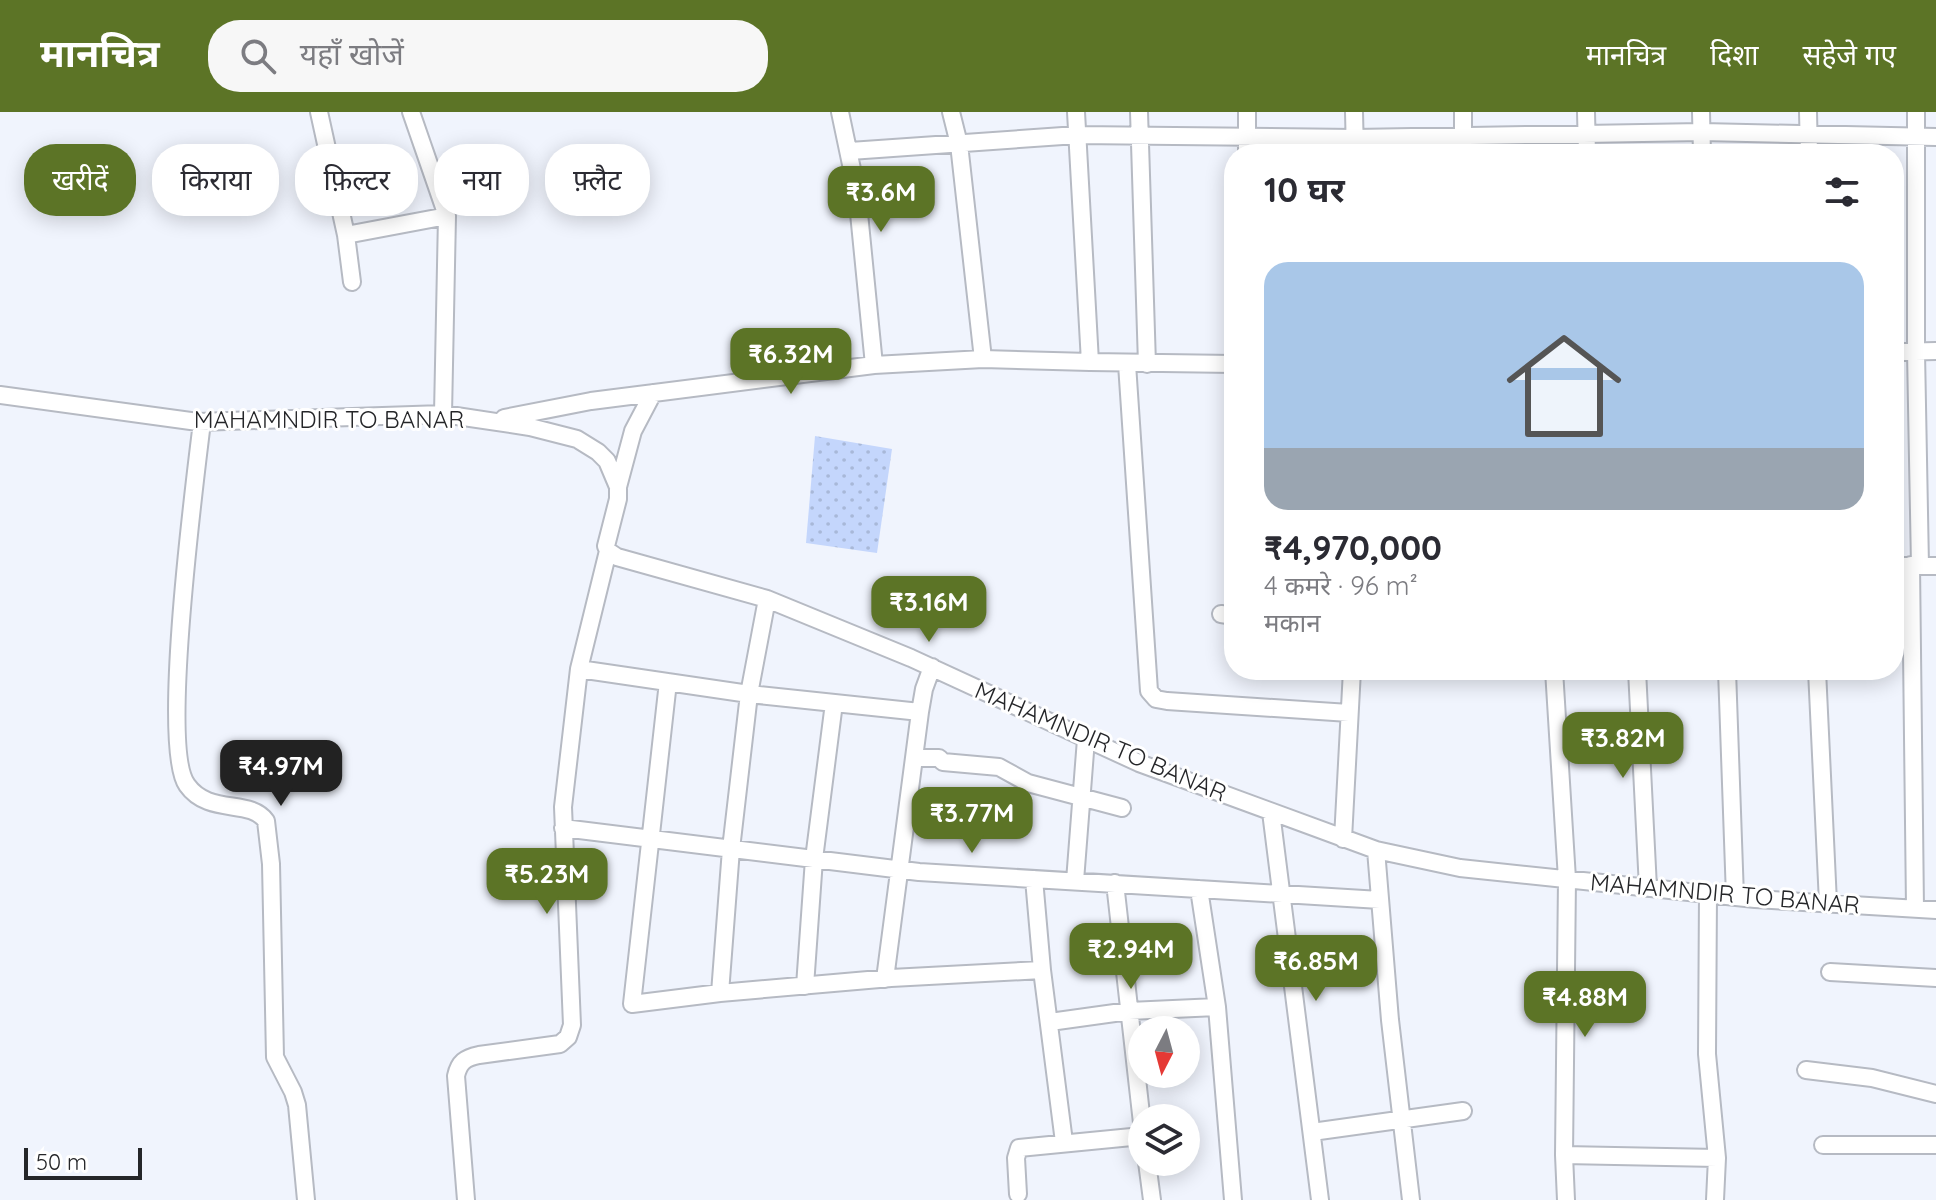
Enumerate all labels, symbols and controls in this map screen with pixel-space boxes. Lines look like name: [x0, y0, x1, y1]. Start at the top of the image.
search box: [208, 20, 768, 92]
text: मानचित्र: [40, 29, 160, 77]
icon: search: [236, 34, 280, 78]
text: यहाँ खोजें: [300, 35, 404, 73]
text: मानचित्र: [1586, 37, 1666, 72]
text: दिशा: [1710, 37, 1759, 72]
text: सहेजे गए: [1803, 37, 1896, 72]
chip: खरीदें: [24, 144, 136, 216]
chip: किराया: [152, 144, 279, 216]
chip: फ़िल्टर: [295, 144, 418, 216]
chip: नया: [434, 144, 529, 216]
chip: फ़्लैट: [545, 144, 650, 216]
pin: ₹3.6M: [825, 166, 937, 234]
text: 10 घर: [1264, 168, 1345, 211]
icon: filters: [1820, 170, 1864, 214]
text: ₹3.6M: [846, 175, 916, 208]
icon: home: [1492, 314, 1636, 458]
pin: ₹6.32M: [726, 328, 856, 396]
text: ₹6.32M: [748, 337, 834, 370]
street label: MAHAMNDIR TO BANAR: [194, 404, 464, 434]
text: ₹4,970,000: [1264, 526, 1442, 569]
text: 4 कमरे · 96 m²: [1264, 569, 1418, 602]
pin: ₹3.16M: [864, 576, 994, 644]
text: ₹3.16M: [889, 585, 969, 618]
text: मकान: [1264, 606, 1321, 639]
street label: MAHAMNDIR TO BANAR: [971, 674, 1231, 808]
pin: ₹3.82M: [1558, 712, 1688, 780]
text: ₹3.82M: [1580, 721, 1666, 754]
pin: ₹4.97M: [216, 740, 346, 808]
text: ₹4.97M: [238, 749, 324, 782]
pin: ₹3.77M: [907, 787, 1037, 855]
text: ₹3.77M: [930, 796, 1014, 829]
pin: ₹5.23M: [482, 848, 612, 916]
text: ₹5.23M: [505, 857, 589, 890]
street label: MAHAMNDIR TO BANAR: [1589, 866, 1861, 920]
pin: ₹2.94M: [1066, 923, 1196, 991]
text: ₹2.94M: [1088, 932, 1175, 965]
pin: ₹6.85M: [1251, 935, 1381, 1003]
text: ₹6.85M: [1273, 944, 1359, 977]
pin: ₹4.88M: [1520, 971, 1650, 1039]
text: ₹4.88M: [1542, 980, 1628, 1013]
north arrow: [1128, 1016, 1200, 1088]
map controls: [1128, 1016, 1200, 1176]
button: layers: [1128, 1104, 1200, 1176]
scale bar: [24, 1144, 142, 1180]
text: 50 m: [36, 1148, 87, 1176]

